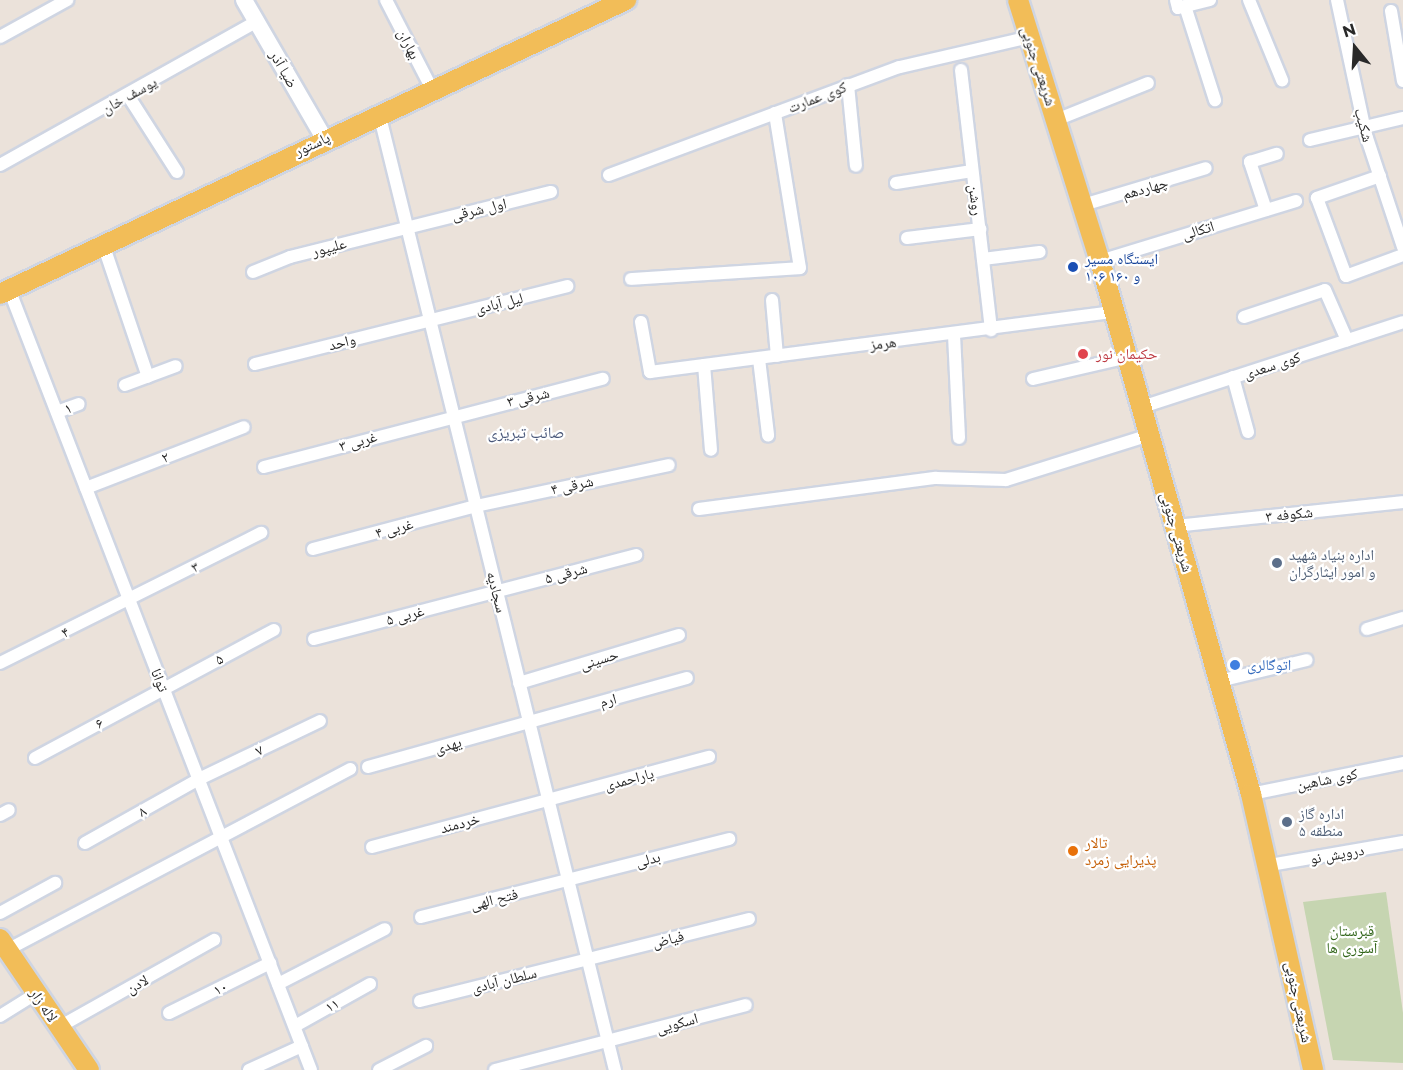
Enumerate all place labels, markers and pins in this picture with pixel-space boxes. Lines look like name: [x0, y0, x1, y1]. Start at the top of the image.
place label: ایستگاه مسیر ۱۰۶ و ۱۶۰: [1085, 249, 1158, 284]
marker: ایستگاه مسیر ۱۰۶ و ۱۶۰: [1066, 260, 1080, 274]
marker: حکیمان نور: [1074, 345, 1092, 363]
place label: حکیمان نور: [1096, 345, 1157, 363]
place label: اداره بنیاد شهید و امور ایثارگران: [1289, 545, 1375, 580]
marker: اداره بنیاد شهید و امور ایثارگران: [1270, 556, 1284, 570]
place label: اتوگالری: [1247, 656, 1291, 674]
marker: اتوگالری: [1228, 658, 1242, 672]
place label: اداره گاز منطقه ۵: [1299, 804, 1344, 839]
marker: اداره گاز منطقه ۵: [1280, 815, 1294, 829]
place label: تالار پذیرایی زمرد: [1085, 833, 1156, 868]
marker: تالار پذیرایی زمرد: [1066, 844, 1080, 858]

